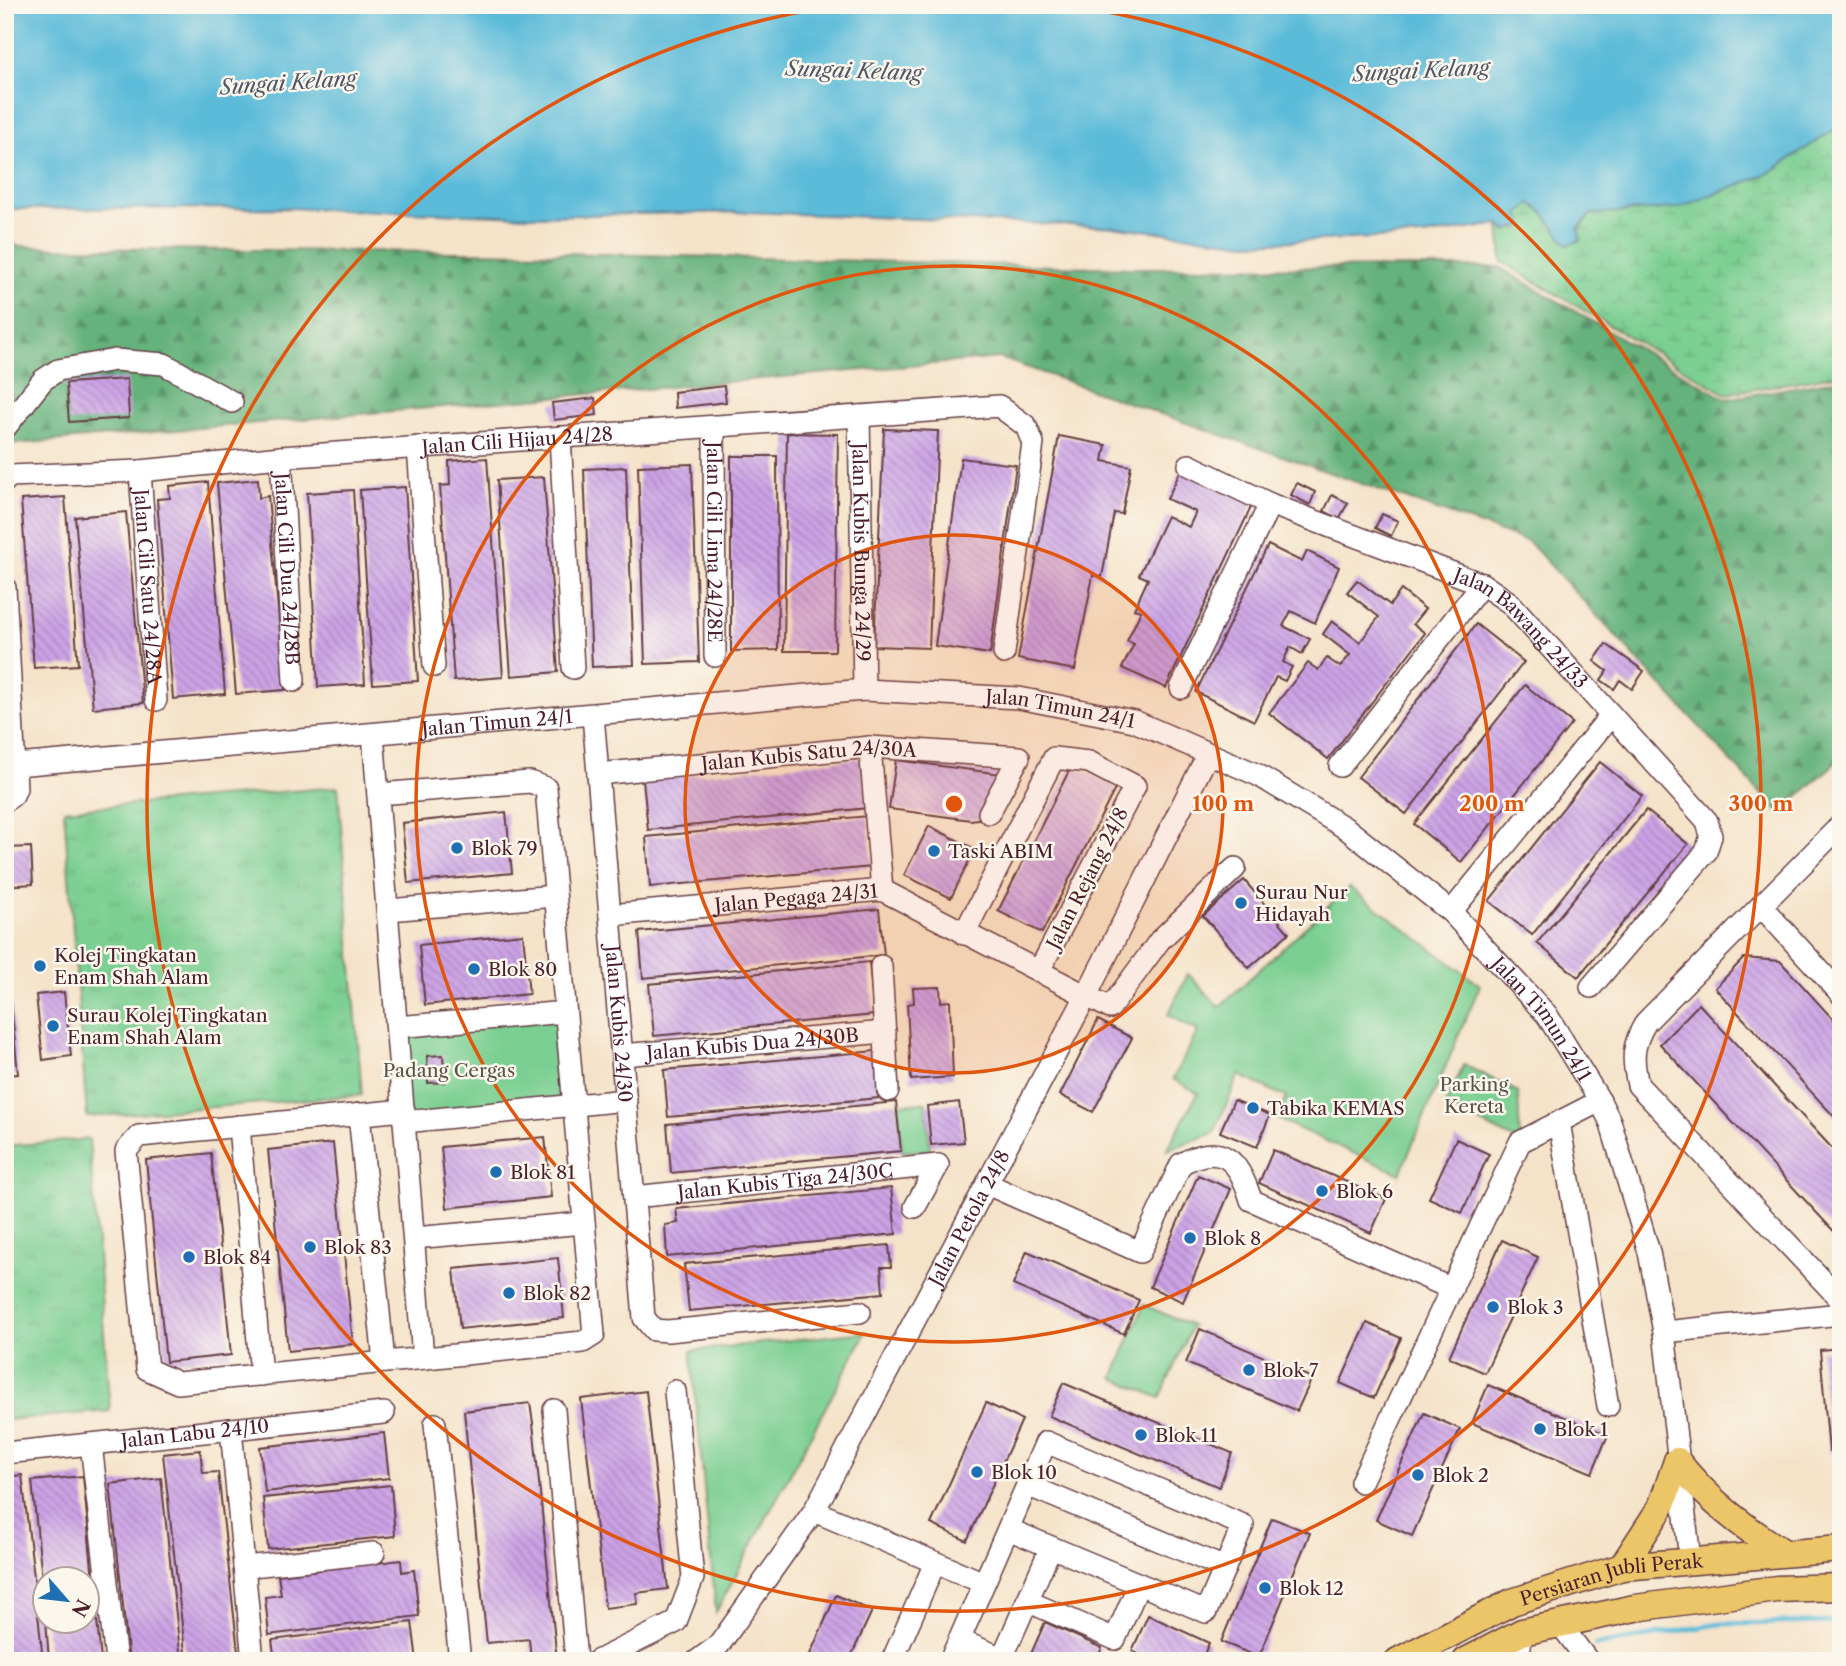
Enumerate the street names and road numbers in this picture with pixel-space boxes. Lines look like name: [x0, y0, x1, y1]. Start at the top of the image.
street label: Jalan Cili Hijau 24/28: [418, 422, 614, 459]
street label: Jalan Cili Lima 24/28E: [702, 438, 726, 643]
street label: Jalan Kubis Bunga 24/29: [847, 439, 874, 662]
street label: Jalan Cili Dua 24/28B: [270, 469, 304, 666]
street label: Jalan Cili Satu 24/28A: [129, 485, 166, 686]
street label: Jalan Bawang 24/33: [1447, 562, 1592, 693]
street label: Jalan Timun 24/1: [982, 685, 1137, 733]
street label: Jalan Timun 24/1: [418, 705, 574, 741]
street label: Jalan Kubis Satu 24/30A: [697, 736, 918, 776]
street label: Jalan Rejang 24/8: [1040, 804, 1133, 956]
street label: Jalan Pegaga 24/31: [711, 879, 879, 918]
street label: Jalan Kubis 24/30: [600, 941, 637, 1103]
street label: Jalan Timun 24/1: [1484, 950, 1596, 1086]
street label: Jalan Kubis Dua 24/30B: [643, 1023, 860, 1065]
street label: Jalan Petola 24/8: [922, 1146, 1015, 1293]
street label: Jalan Kubis Tiga 24/30C: [673, 1159, 894, 1205]
street label: Jalan Labu 24/10: [117, 1414, 270, 1453]
street label: Persiaran Jubli Perak: [1517, 1549, 1705, 1611]

